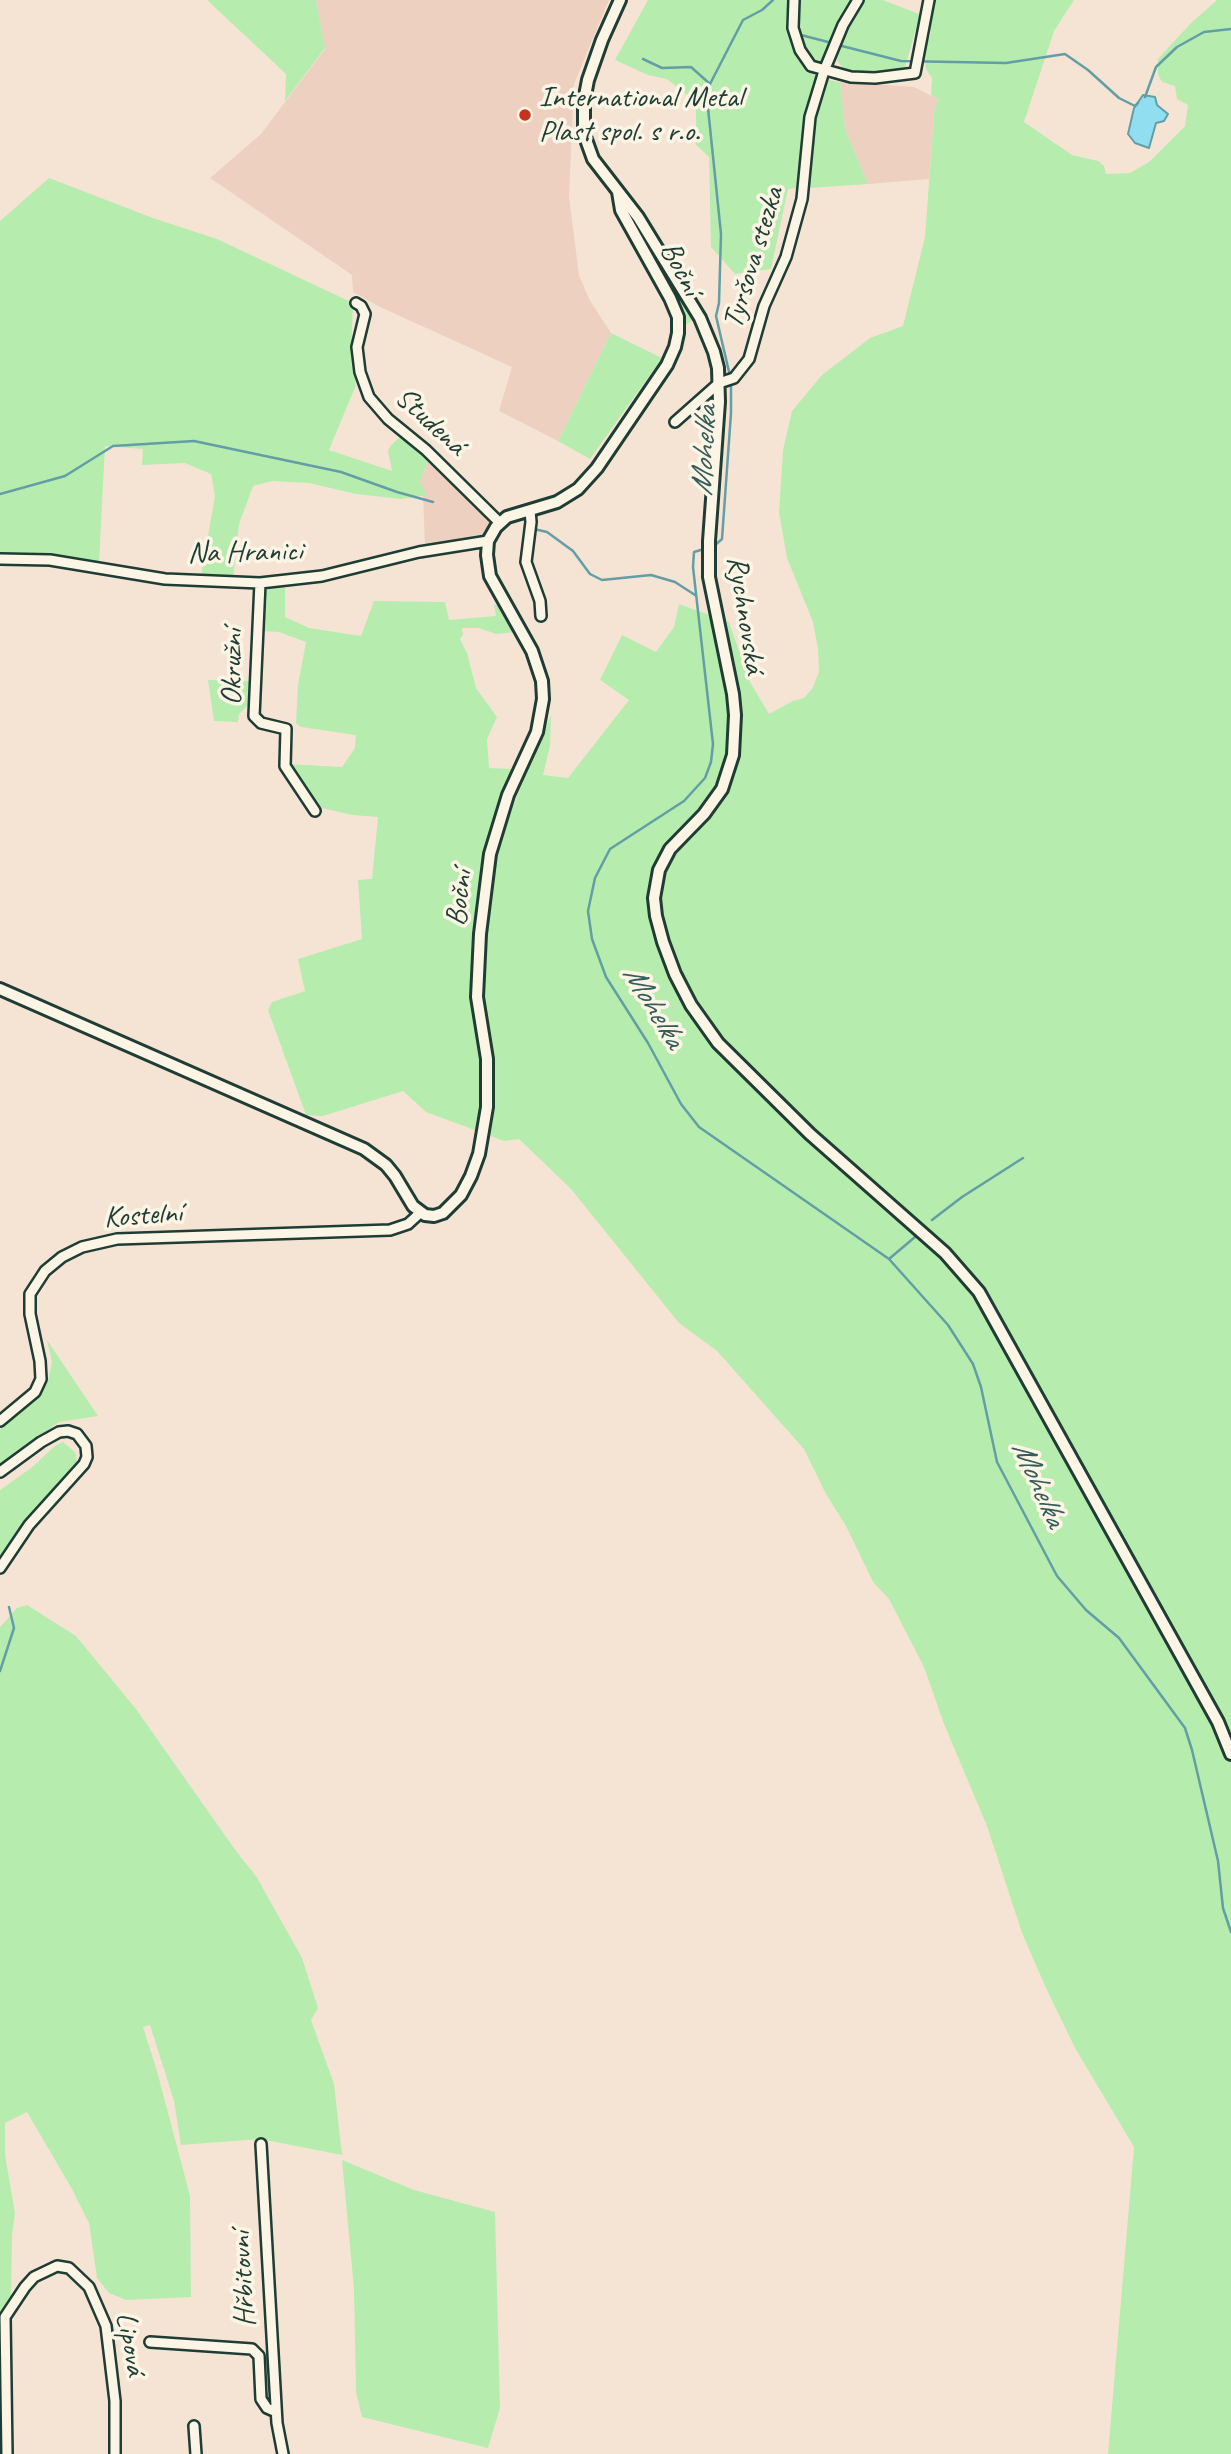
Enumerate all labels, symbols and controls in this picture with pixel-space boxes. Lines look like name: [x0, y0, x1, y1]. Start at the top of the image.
place label: International Metal Plast spol. s r.o.: [539, 80, 743, 150]
marker: International Metal Plast spol. s r.o.: [517, 107, 533, 123]
street label: Tyršova stezka: [715, 183, 793, 333]
street label: Boční: [651, 236, 709, 302]
street label: Studená: [387, 380, 473, 464]
water label: Mohelka: [683, 405, 727, 497]
street label: Na Hranici: [187, 534, 303, 572]
street label: Rychnovská: [718, 553, 772, 677]
street label: Okružní: [214, 628, 252, 706]
street label: Boční: [439, 868, 481, 928]
water label: Mohelka: [613, 959, 693, 1055]
street label: Kostelní: [103, 1195, 183, 1237]
water label: Mohelka: [1002, 1435, 1074, 1533]
street label: Hřbitovní: [224, 2230, 264, 2328]
street label: Lipová: [107, 2310, 153, 2378]

